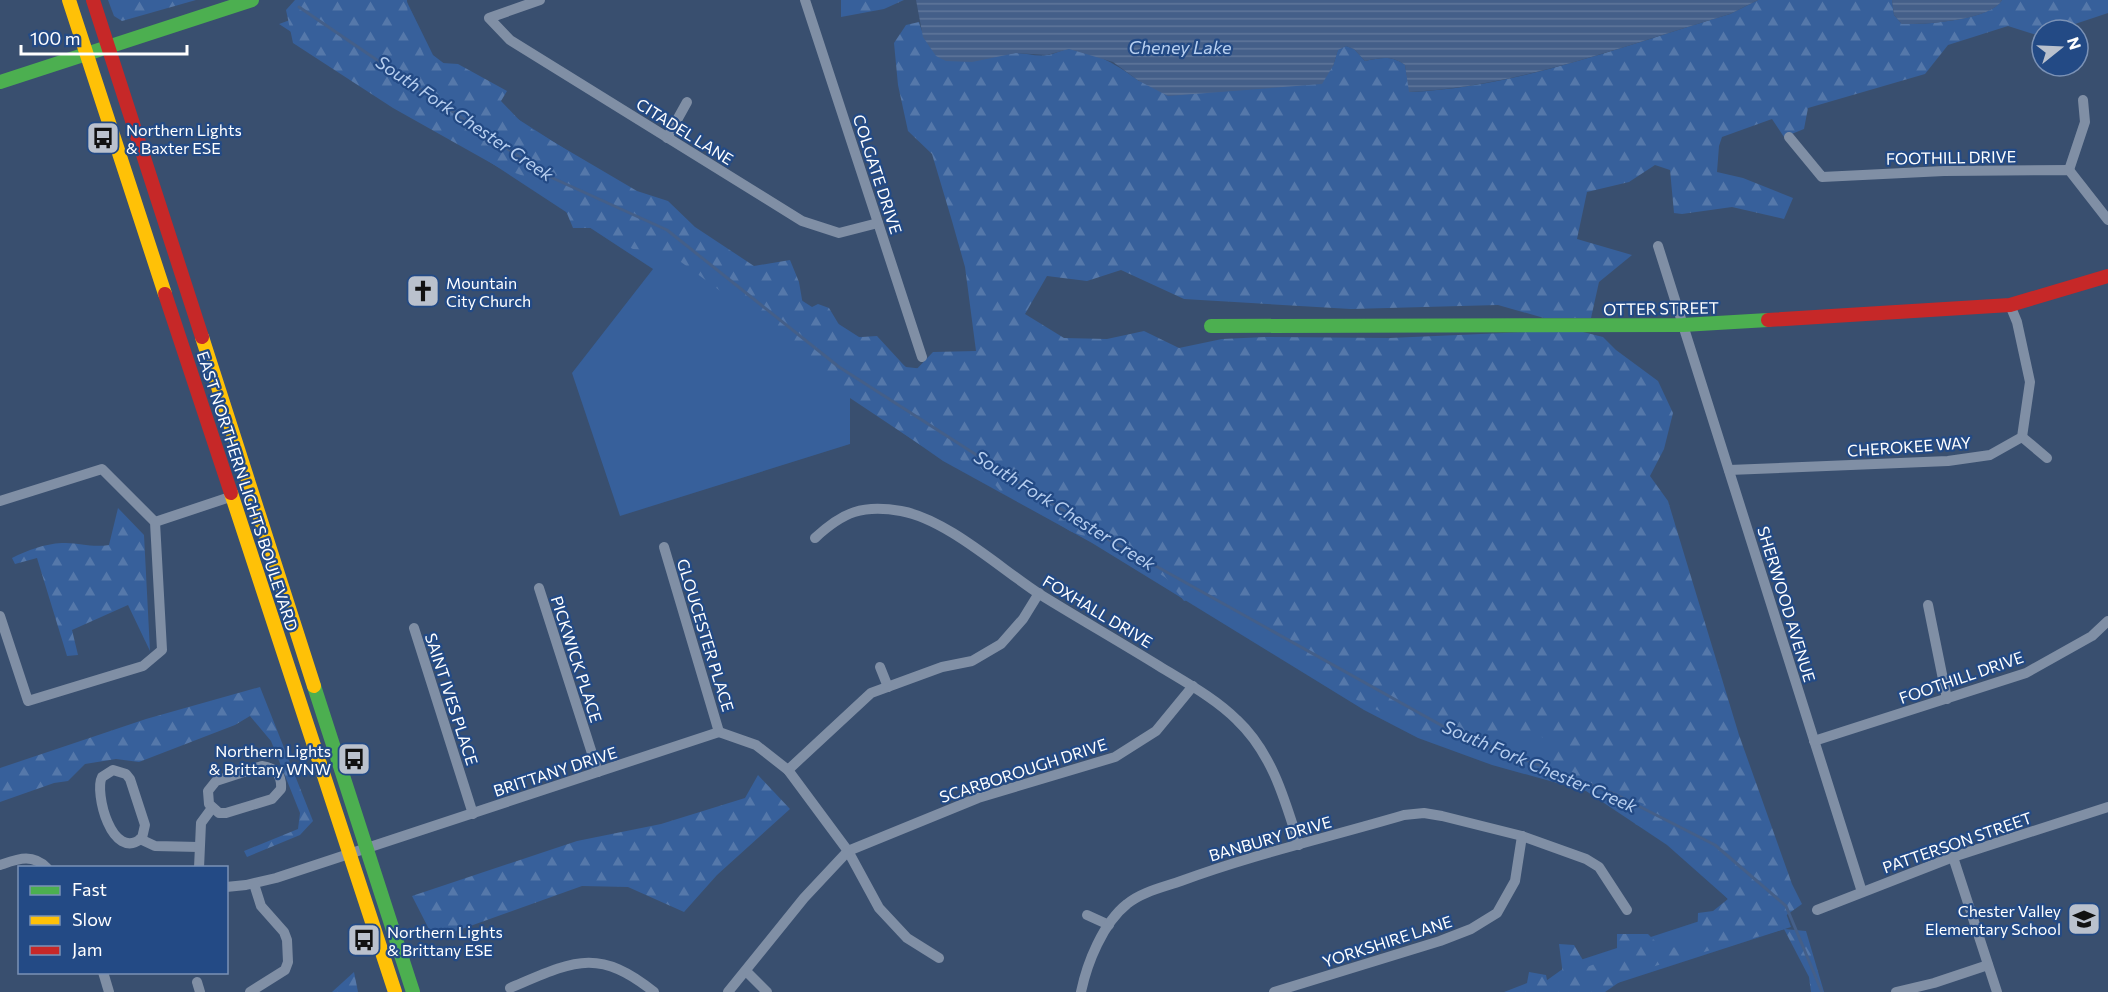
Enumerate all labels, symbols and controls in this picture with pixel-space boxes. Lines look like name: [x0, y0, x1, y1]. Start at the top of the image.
scale bar: [21, 18, 188, 56]
north arrow: [2030, 18, 2090, 78]
text: 100 m: [30, 27, 80, 49]
text: N: [2064, 35, 2086, 52]
water label: Cheney Lake: [1128, 36, 1232, 58]
water label: South Fork Chester Creek: [372, 50, 559, 186]
street label: CITADEL LANE: [633, 94, 737, 168]
street label: COLGATE DRIVE: [850, 112, 906, 236]
bus stop icon: Northern Lights & Baxter ESE: [85, 120, 121, 156]
place label: Northern Lights & Baxter ESE: [126, 120, 242, 157]
street label: FOOTHILL DRIVE: [1886, 146, 2016, 168]
church icon: Mountain City Church: [405, 273, 441, 309]
place label: Mountain City Church: [446, 273, 531, 310]
street label: OTTER STREET: [1603, 297, 1719, 319]
street label: EAST NORTHERN LIGHTS BOULEVARD: [194, 349, 302, 633]
street label: CHEROKEE WAY: [1846, 432, 1972, 460]
water label: South Fork Chester Creek: [970, 445, 1161, 575]
street label: SHERWOOD AVENUE: [1754, 524, 1820, 684]
street label: GLOUCESTER PLACE: [674, 556, 738, 714]
street label: FOXHALL DRIVE: [1040, 571, 1156, 651]
street label: PICKWICK PLACE: [548, 593, 606, 725]
street label: SAINT IVES PLACE: [422, 630, 482, 768]
street label: FOOTHILL DRIVE: [1896, 647, 2026, 707]
water label: South Fork Chester Creek: [1439, 715, 1642, 817]
street label: SCARBOROUGH DRIVE: [937, 734, 1109, 806]
place label: Northern Lights & Brittany WNW: [209, 741, 331, 778]
bus stop icon: Northern Lights & Brittany WNW: [336, 741, 372, 777]
street label: BRITTANY DRIVE: [491, 742, 619, 800]
street label: PATTERSON STREET: [1880, 808, 2034, 876]
street label: BANBURY DRIVE: [1207, 811, 1333, 865]
legend: [18, 866, 228, 974]
text: Fast: [72, 878, 107, 900]
place label: Chester Valley Elementary School: [1925, 901, 2061, 938]
school or university icon: Chester Valley Elementary School: [2066, 901, 2102, 937]
text: Slow: [72, 908, 112, 930]
street label: YORKSHIRE LANE: [1320, 911, 1454, 971]
bus stop icon: Northern Lights & Brittany ESE: [346, 922, 382, 958]
place label: Northern Lights & Brittany ESE: [387, 922, 503, 959]
text: Jam: [72, 938, 102, 960]

